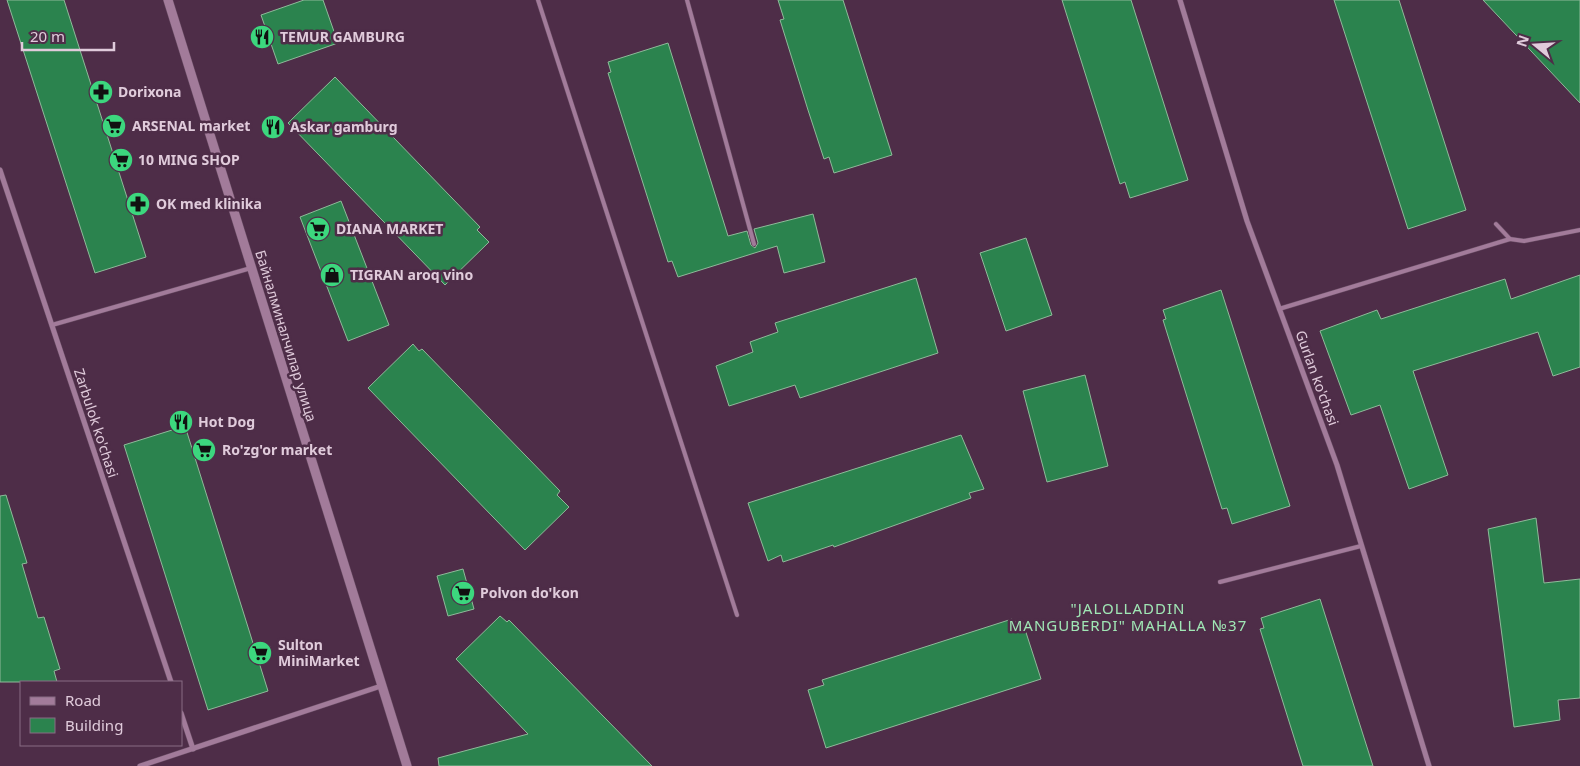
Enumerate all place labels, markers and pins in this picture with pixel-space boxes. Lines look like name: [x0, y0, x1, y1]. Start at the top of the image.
restaurant icon: TEMUR GAMBURG: [249, 24, 275, 50]
place label: TEMUR GAMBURG: [280, 27, 405, 46]
pharmacy icon: Dorixona: [88, 79, 114, 105]
place label: Dorixona: [118, 82, 182, 101]
supermarket icon: ARSENAL market: [101, 113, 127, 139]
restaurant icon: Askar gamburg: [260, 114, 286, 140]
place label: ARSENAL market: [132, 116, 250, 135]
place label: Askar gamburg: [290, 117, 397, 136]
supermarket icon: 10 MING SHOP: [108, 147, 134, 173]
place label: 10 MING SHOP: [138, 150, 240, 169]
pharmacy icon: OK med klinika: [125, 191, 151, 217]
place label: OK med klinika: [156, 194, 262, 213]
supermarket icon: DIANA MARKET: [305, 216, 331, 242]
place label: DIANA MARKET: [336, 219, 443, 238]
shop icon: TIGRAN aroq vino: [319, 262, 345, 288]
place label: TIGRAN aroq vino: [350, 265, 473, 284]
restaurant icon: Hot Dog: [168, 409, 194, 435]
place label: Hot Dog: [198, 412, 255, 431]
supermarket icon: Ro'zg'or market: [191, 437, 217, 463]
place label: Ro'zg'or market: [222, 440, 332, 459]
supermarket icon: Polvon do'kon: [450, 580, 476, 606]
place label: Polvon do'kon: [480, 583, 579, 602]
place label: Sulton MiniMarket: [278, 635, 360, 670]
supermarket icon: Sulton MiniMarket: [247, 640, 273, 666]

